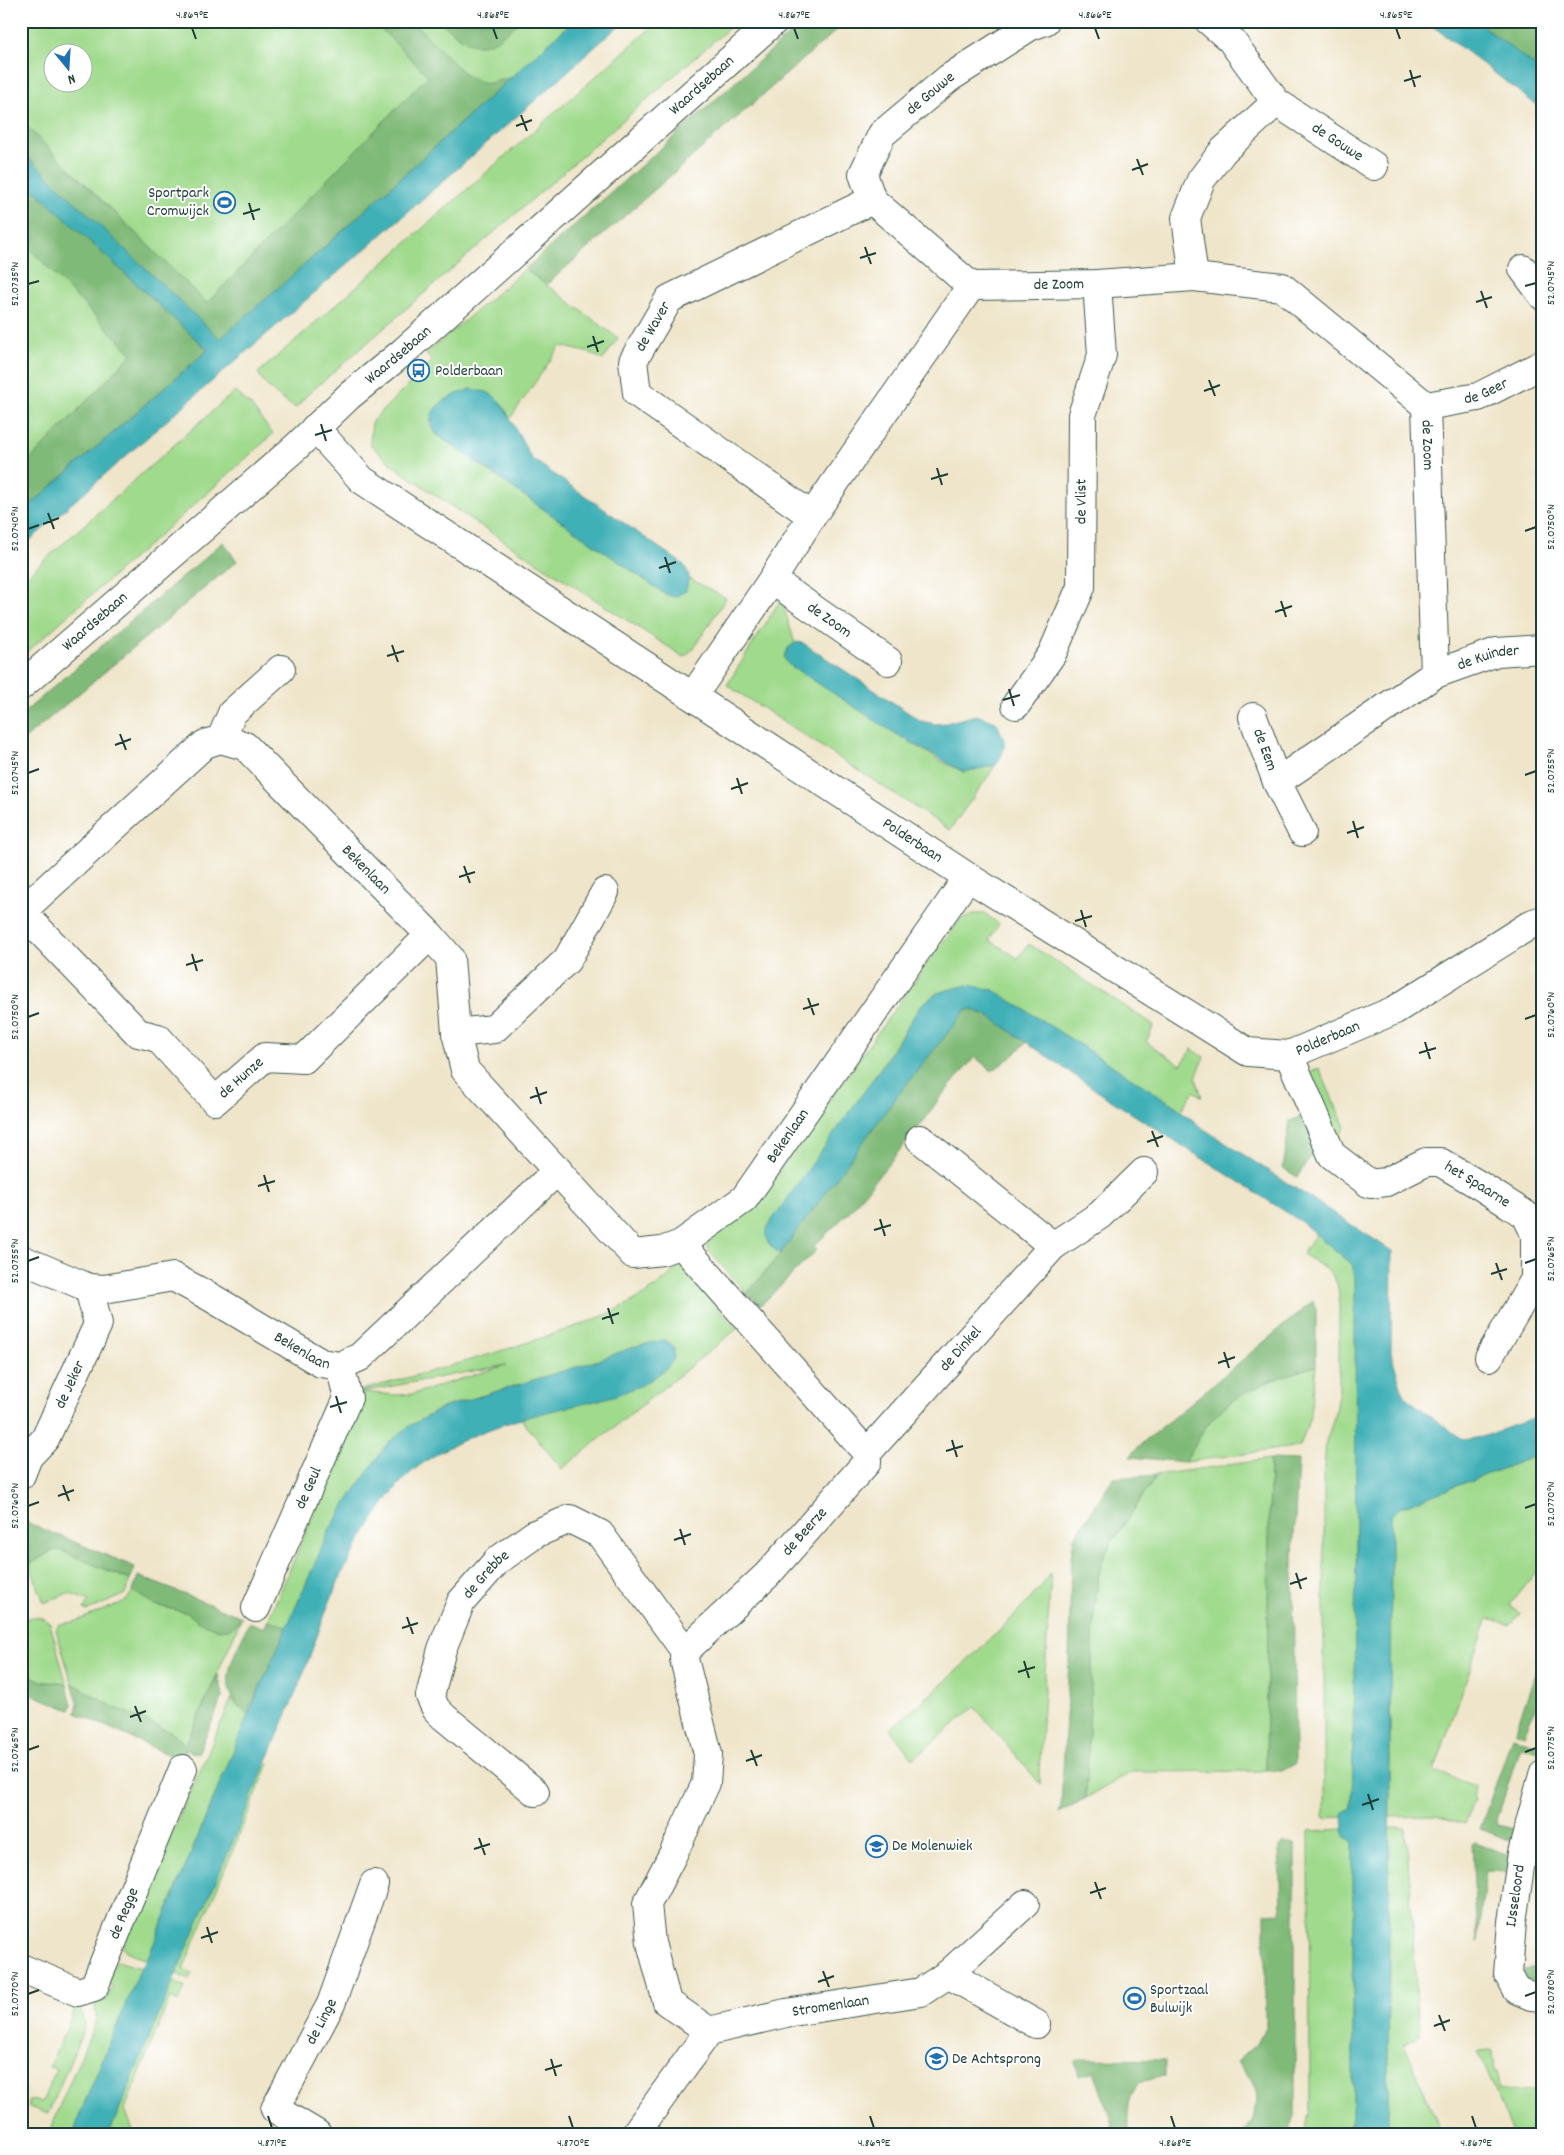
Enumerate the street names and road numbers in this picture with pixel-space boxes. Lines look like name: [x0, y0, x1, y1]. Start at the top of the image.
street label: Waardsebaan: [664, 50, 740, 121]
street label: de Gouwe: [901, 66, 959, 121]
street label: de Gouwe: [1307, 117, 1368, 168]
street label: de Zoom: [1033, 273, 1084, 297]
street label: de Waver: [629, 297, 677, 356]
street label: Waardsebaan: [360, 320, 437, 390]
street label: de Geer: [1462, 372, 1512, 411]
street label: de Zoom: [1415, 420, 1440, 471]
street label: de Vlist: [1070, 479, 1093, 524]
street label: Waardsebaan: [57, 587, 133, 657]
street label: de Zoom: [802, 596, 857, 644]
street label: de Kuinder: [1454, 639, 1520, 677]
street label: de Eem: [1247, 725, 1283, 774]
street label: Polderbaan: [878, 812, 947, 869]
street label: Bekenlaan: [336, 839, 396, 900]
street label: Polderbaan: [1292, 1015, 1364, 1062]
street label: de Hunze: [213, 1052, 269, 1104]
street label: Bekenlaan: [761, 1104, 815, 1168]
street label: het Spaarne: [1440, 1155, 1515, 1214]
street label: de Dinkel: [934, 1321, 987, 1377]
street label: Bekenlaan: [269, 1326, 331, 1376]
street label: de Jeker: [49, 1357, 91, 1412]
street label: de Geul: [289, 1463, 328, 1513]
street label: de Beerze: [777, 1502, 833, 1562]
street label: de Grebbe: [457, 1544, 514, 1604]
street label: IJsseloord: [1500, 1863, 1532, 1929]
street label: de Regge: [103, 1884, 145, 1943]
street label: Stromenlaan: [790, 1989, 871, 2023]
street label: de Linge: [300, 1996, 343, 2049]

